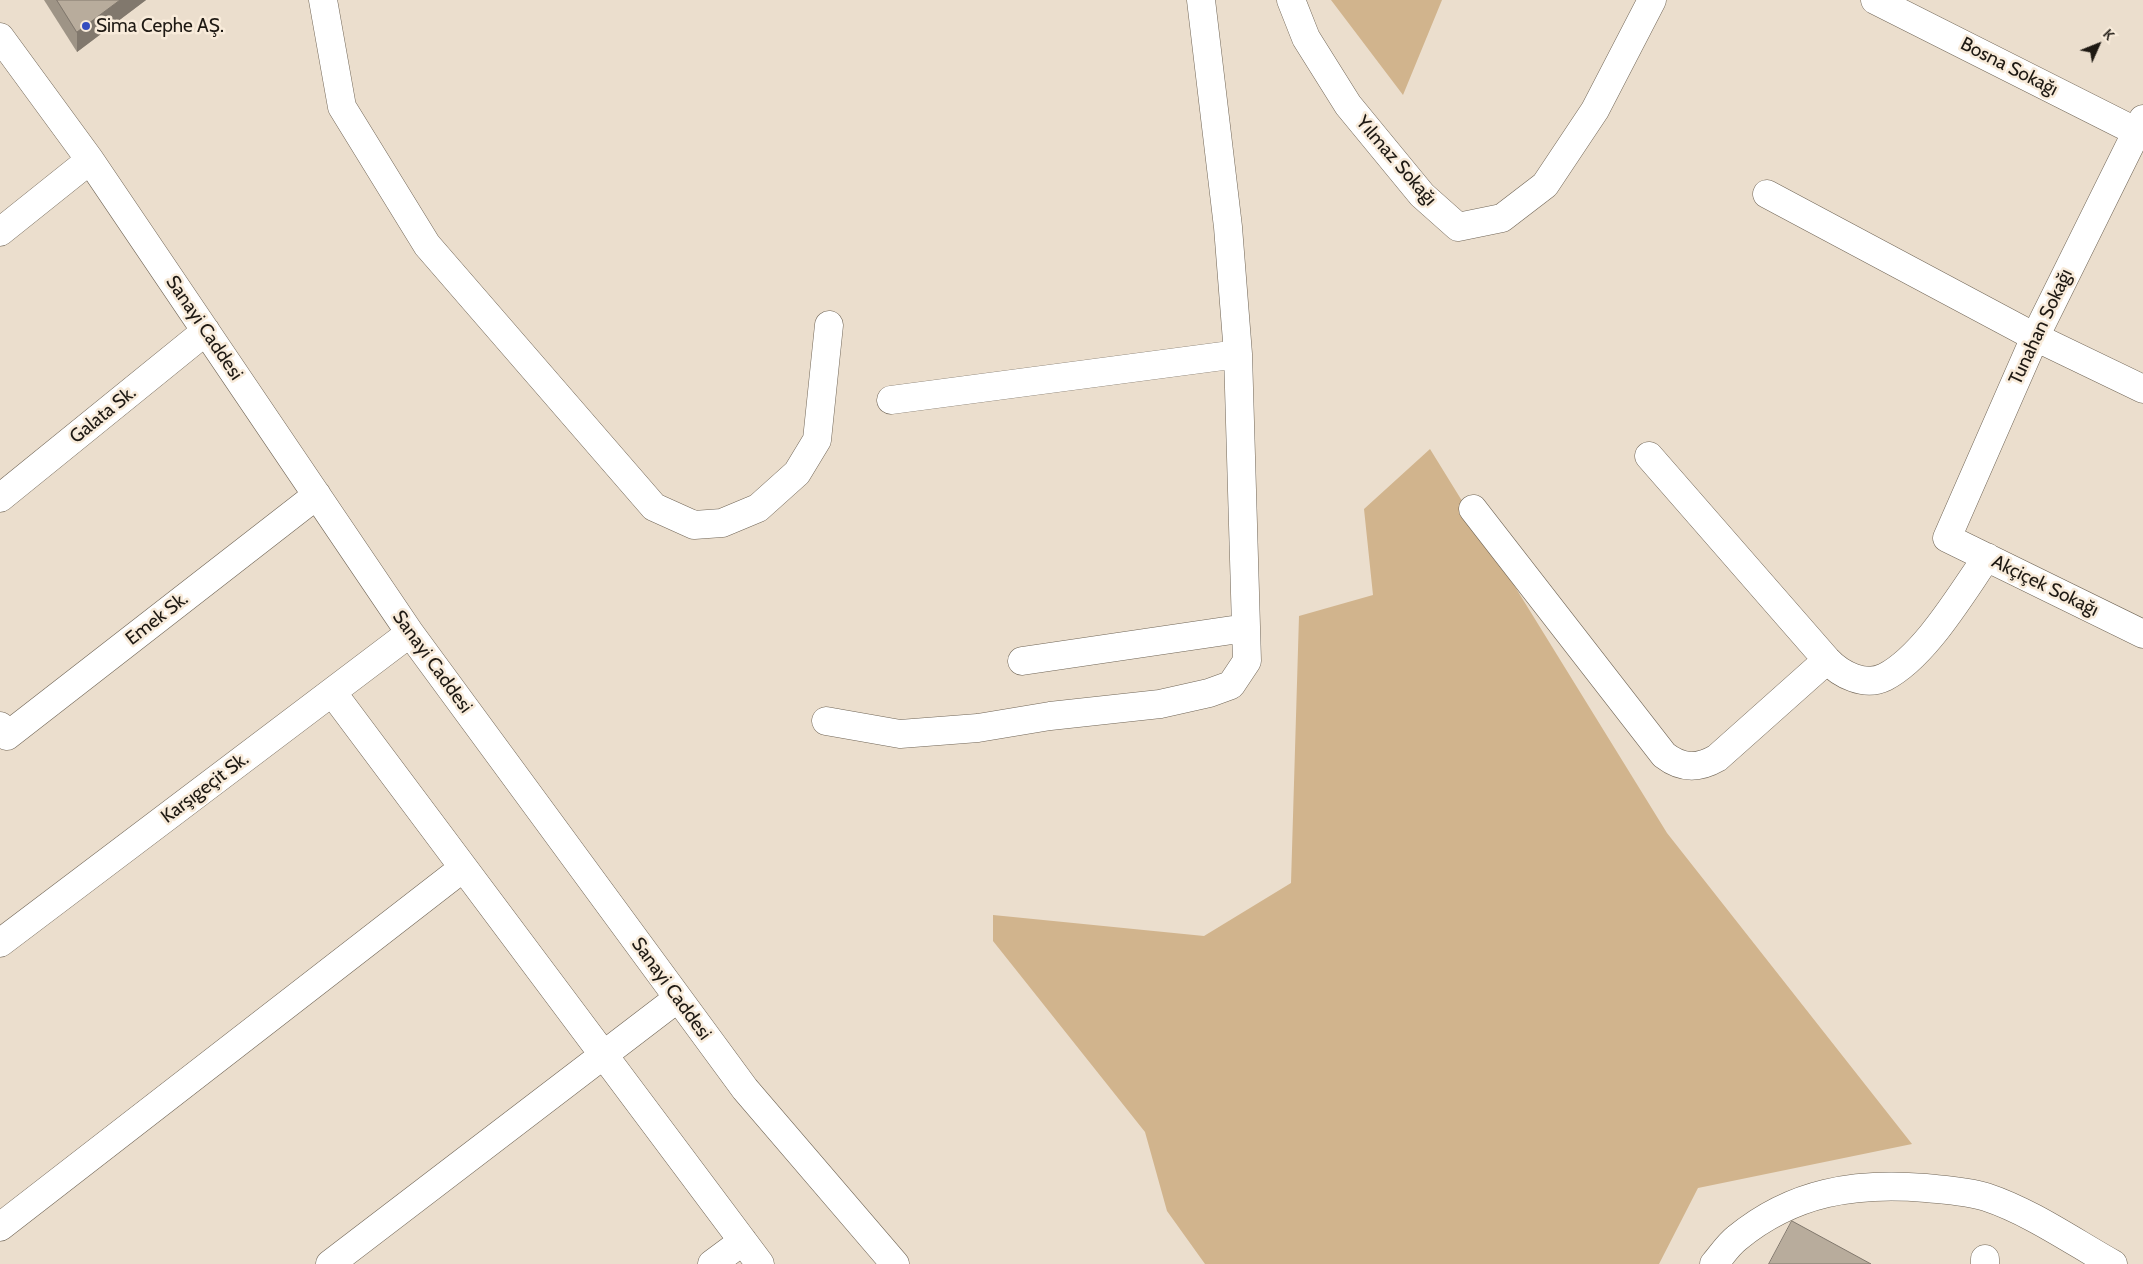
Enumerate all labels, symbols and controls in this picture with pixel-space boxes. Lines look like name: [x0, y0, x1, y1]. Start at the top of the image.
place label: Sima Cephe AŞ.: [96, 15, 224, 37]
marker: Sima Cephe AŞ.: [80, 20, 92, 32]
north arrow: [2073, 20, 2123, 70]
text: K: [2099, 25, 2118, 44]
street label: Bosna Sokağı: [1956, 33, 2062, 101]
street label: Yılmaz Sokağı: [1351, 111, 1441, 211]
street label: Tunahan Sokağı: [2004, 266, 2078, 388]
street label: Sanayi Caddesi: [161, 271, 247, 385]
street label: Galata Sk.: [65, 381, 141, 449]
street label: Akçiçek Sokağı: [1988, 550, 2102, 622]
street label: Emek Sk.: [121, 588, 193, 650]
street label: Sanayi Caddesi: [387, 606, 477, 718]
street label: Karşıgeçit Sk.: [157, 748, 253, 828]
street label: Sanayi Caddesi: [626, 933, 716, 1045]

